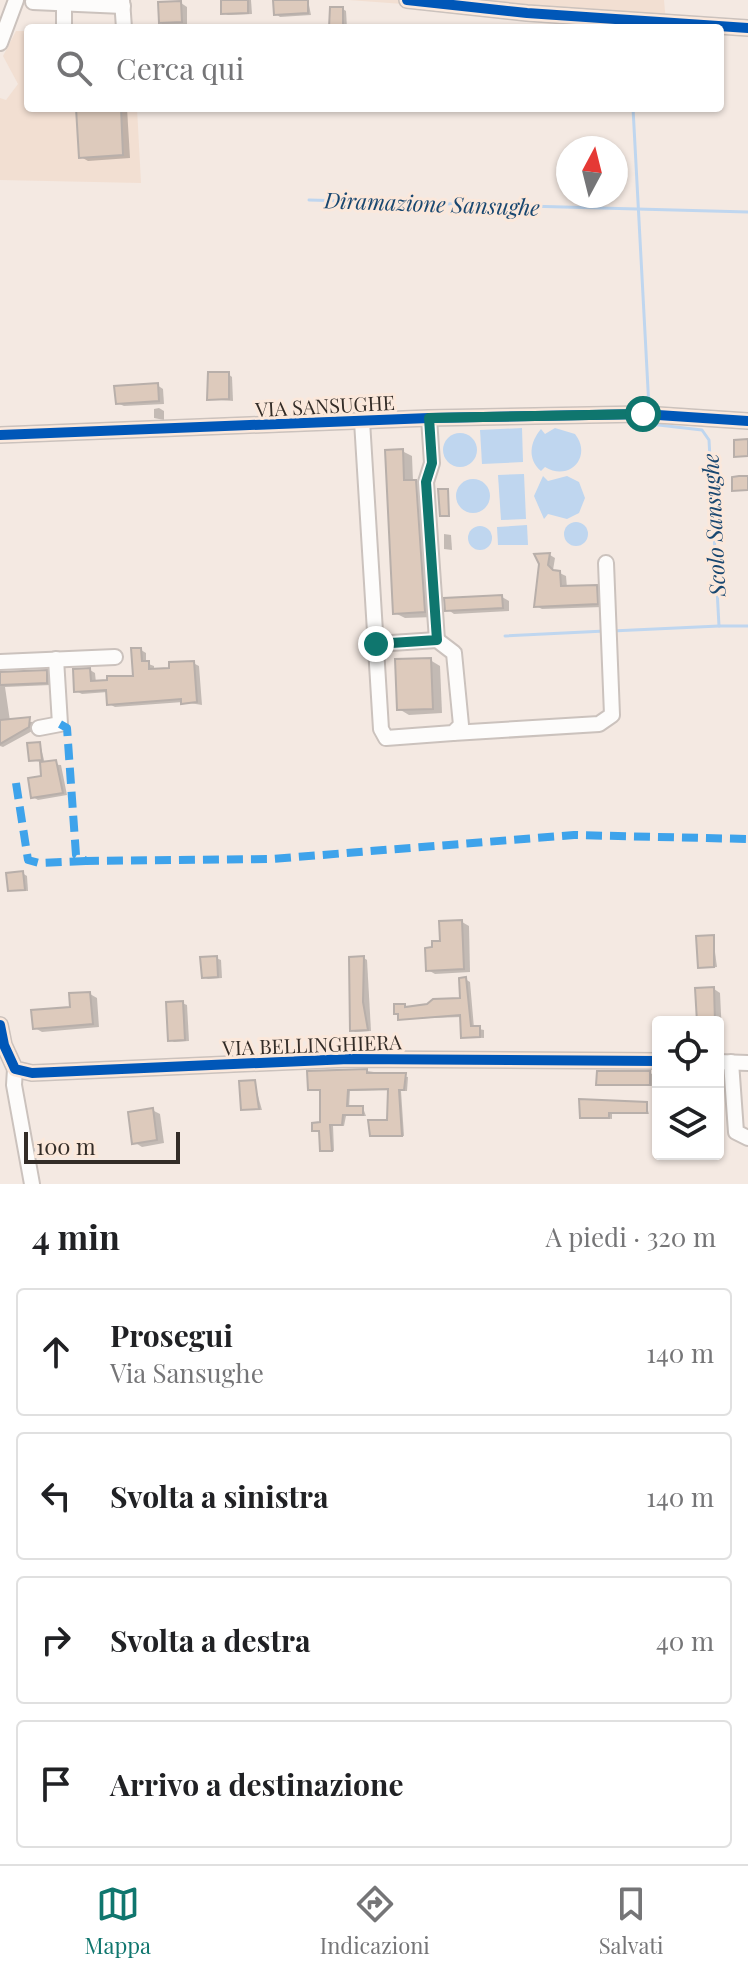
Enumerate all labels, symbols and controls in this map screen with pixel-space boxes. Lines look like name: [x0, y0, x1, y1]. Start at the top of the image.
search box: [24, 24, 724, 112]
icon: search: [52, 46, 96, 90]
text: Cerca qui: [116, 48, 244, 88]
north arrow: [556, 136, 628, 208]
water label: Diramazione Sansughe: [323, 184, 541, 222]
street label: VIA SANSUGHE: [254, 388, 395, 422]
route start: [625, 396, 661, 432]
water label: Scolo Sansughe: [694, 452, 732, 598]
route end: [358, 626, 394, 662]
map controls: [652, 1016, 724, 1160]
button: locate: [652, 1016, 724, 1088]
street label: VIA BELLINGHIERA: [221, 1027, 403, 1061]
button: layers: [652, 1088, 724, 1160]
scale bar: [24, 1128, 180, 1164]
text: 100 m: [36, 1131, 96, 1161]
text: 4 min: [32, 1213, 120, 1259]
text: A piedi · 320 m: [545, 1219, 716, 1254]
text: Prosegui: [110, 1315, 233, 1355]
icon: ahead: [34, 1330, 78, 1374]
text: 140 m: [646, 1335, 714, 1370]
text: Via Sansughe: [110, 1355, 264, 1390]
icon: left: [34, 1474, 78, 1518]
text: Svolta a sinistra: [110, 1476, 329, 1516]
text: 140 m: [646, 1479, 714, 1514]
icon: right: [34, 1618, 78, 1662]
text: Svolta a destra: [110, 1620, 311, 1660]
text: 40 m: [656, 1623, 714, 1658]
icon: arrive: [34, 1762, 78, 1806]
text: Arrivo a destinazione: [110, 1764, 404, 1804]
tab: Mappa: [84, 1882, 151, 1960]
tab: Indicazioni: [320, 1882, 430, 1960]
tab: Salvati: [599, 1882, 664, 1960]

